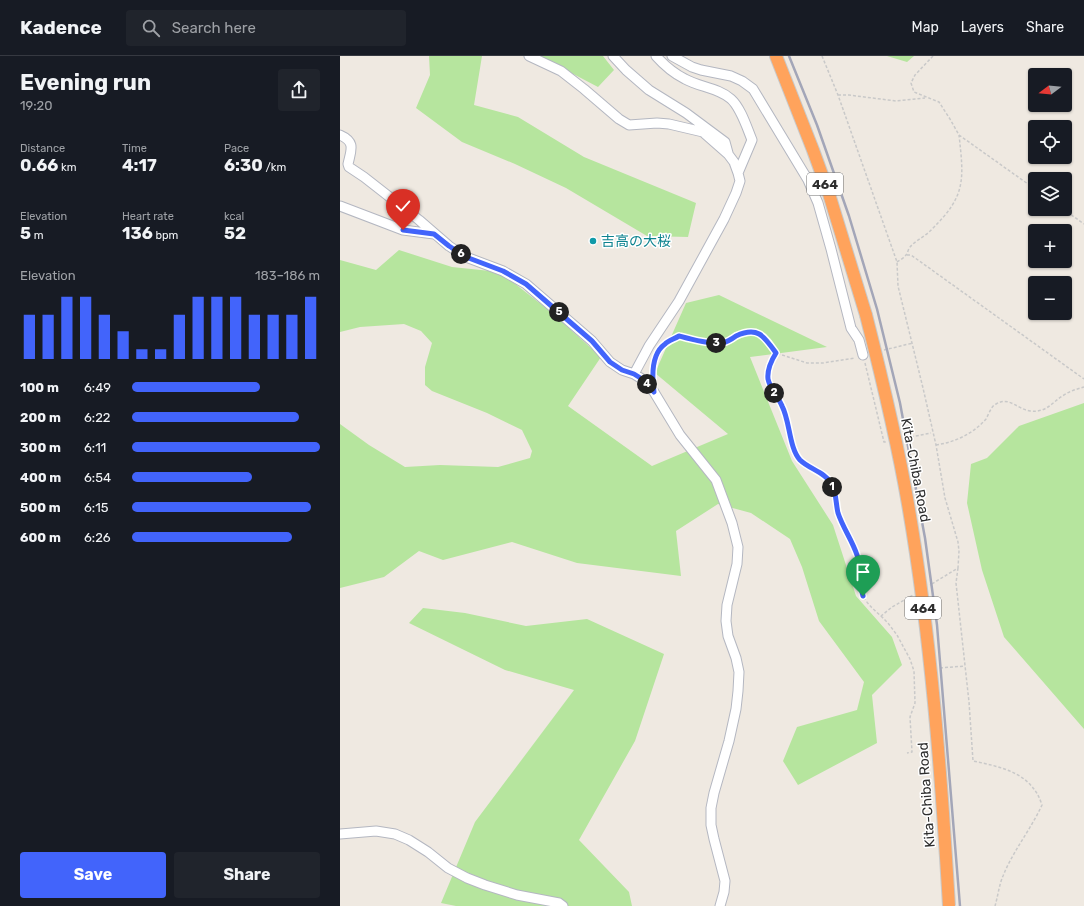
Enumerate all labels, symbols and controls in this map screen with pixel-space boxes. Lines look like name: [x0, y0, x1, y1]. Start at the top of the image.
search box: [126, 10, 406, 46]
text: Kadence: [20, 16, 102, 39]
icon: search: [140, 17, 162, 39]
text: Search here: [172, 19, 256, 37]
text: Map: [912, 19, 939, 36]
text: Layers: [961, 19, 1004, 36]
text: Share: [1026, 19, 1064, 36]
north arrow: [1028, 68, 1072, 112]
map controls: [1028, 68, 1072, 320]
text: Evening run: [20, 69, 151, 96]
button: share: [278, 69, 320, 111]
text: 19:20: [20, 98, 53, 113]
button: locate: [1028, 120, 1072, 164]
text: Distance: [20, 142, 65, 155]
text: Time: [122, 142, 147, 155]
text: Pace: [224, 142, 249, 155]
text: 0.66: [20, 155, 58, 175]
text: 4:17: [122, 155, 157, 175]
text: 6:30: [224, 155, 263, 175]
text: km: [58, 161, 76, 174]
text: /km: [263, 161, 286, 174]
button: layers: [1028, 172, 1072, 216]
road number: 464: [807, 173, 843, 195]
pin: [386, 189, 420, 230]
icon: check: [392, 195, 414, 217]
text: Elevation: [20, 210, 67, 223]
text: Heart rate: [122, 210, 174, 223]
text: kcal: [224, 210, 244, 223]
text: 5: [20, 223, 31, 243]
text: 136: [122, 223, 153, 243]
text: 52: [224, 223, 246, 243]
button: +: [1028, 224, 1072, 268]
text: m: [31, 229, 43, 242]
text: bpm: [153, 229, 178, 242]
place label: 吉高の大桜: [601, 233, 671, 250]
marker: 吉高の大桜: [588, 236, 598, 246]
pin: 6: [451, 244, 471, 264]
text: 6: [457, 247, 465, 260]
text: Elevation: [20, 268, 76, 283]
text: 183–186 m: [255, 268, 320, 283]
button: −: [1028, 276, 1072, 320]
pin: 5: [549, 302, 569, 322]
text: 5: [555, 305, 563, 318]
pin: 3: [706, 333, 726, 353]
text: 3: [712, 336, 720, 349]
pin: 4: [637, 374, 657, 394]
text: 4: [643, 377, 651, 390]
text: 100 m: [20, 380, 59, 395]
text: 6:49: [84, 380, 111, 395]
pin: 2: [764, 383, 784, 403]
text: 2: [770, 386, 778, 399]
text: 200 m: [20, 410, 61, 425]
text: 6:22: [84, 410, 110, 425]
street label: Kita-Chiba Road: [897, 417, 934, 524]
text: 300 m: [20, 440, 61, 455]
text: 6:11: [84, 440, 106, 455]
text: 400 m: [20, 470, 61, 485]
text: 6:54: [84, 470, 111, 485]
pin: 1: [822, 477, 842, 497]
text: 1: [829, 480, 835, 493]
text: 500 m: [20, 500, 61, 515]
text: 6:15: [84, 500, 108, 515]
text: 600 m: [20, 530, 61, 545]
text: 6:26: [84, 530, 111, 545]
pin: [846, 555, 880, 596]
icon: arrive: [852, 561, 874, 583]
road number: 464: [905, 597, 941, 619]
street label: Kita-Chiba Road: [914, 742, 939, 848]
button: Save: [20, 852, 166, 898]
button: Share: [174, 852, 320, 898]

